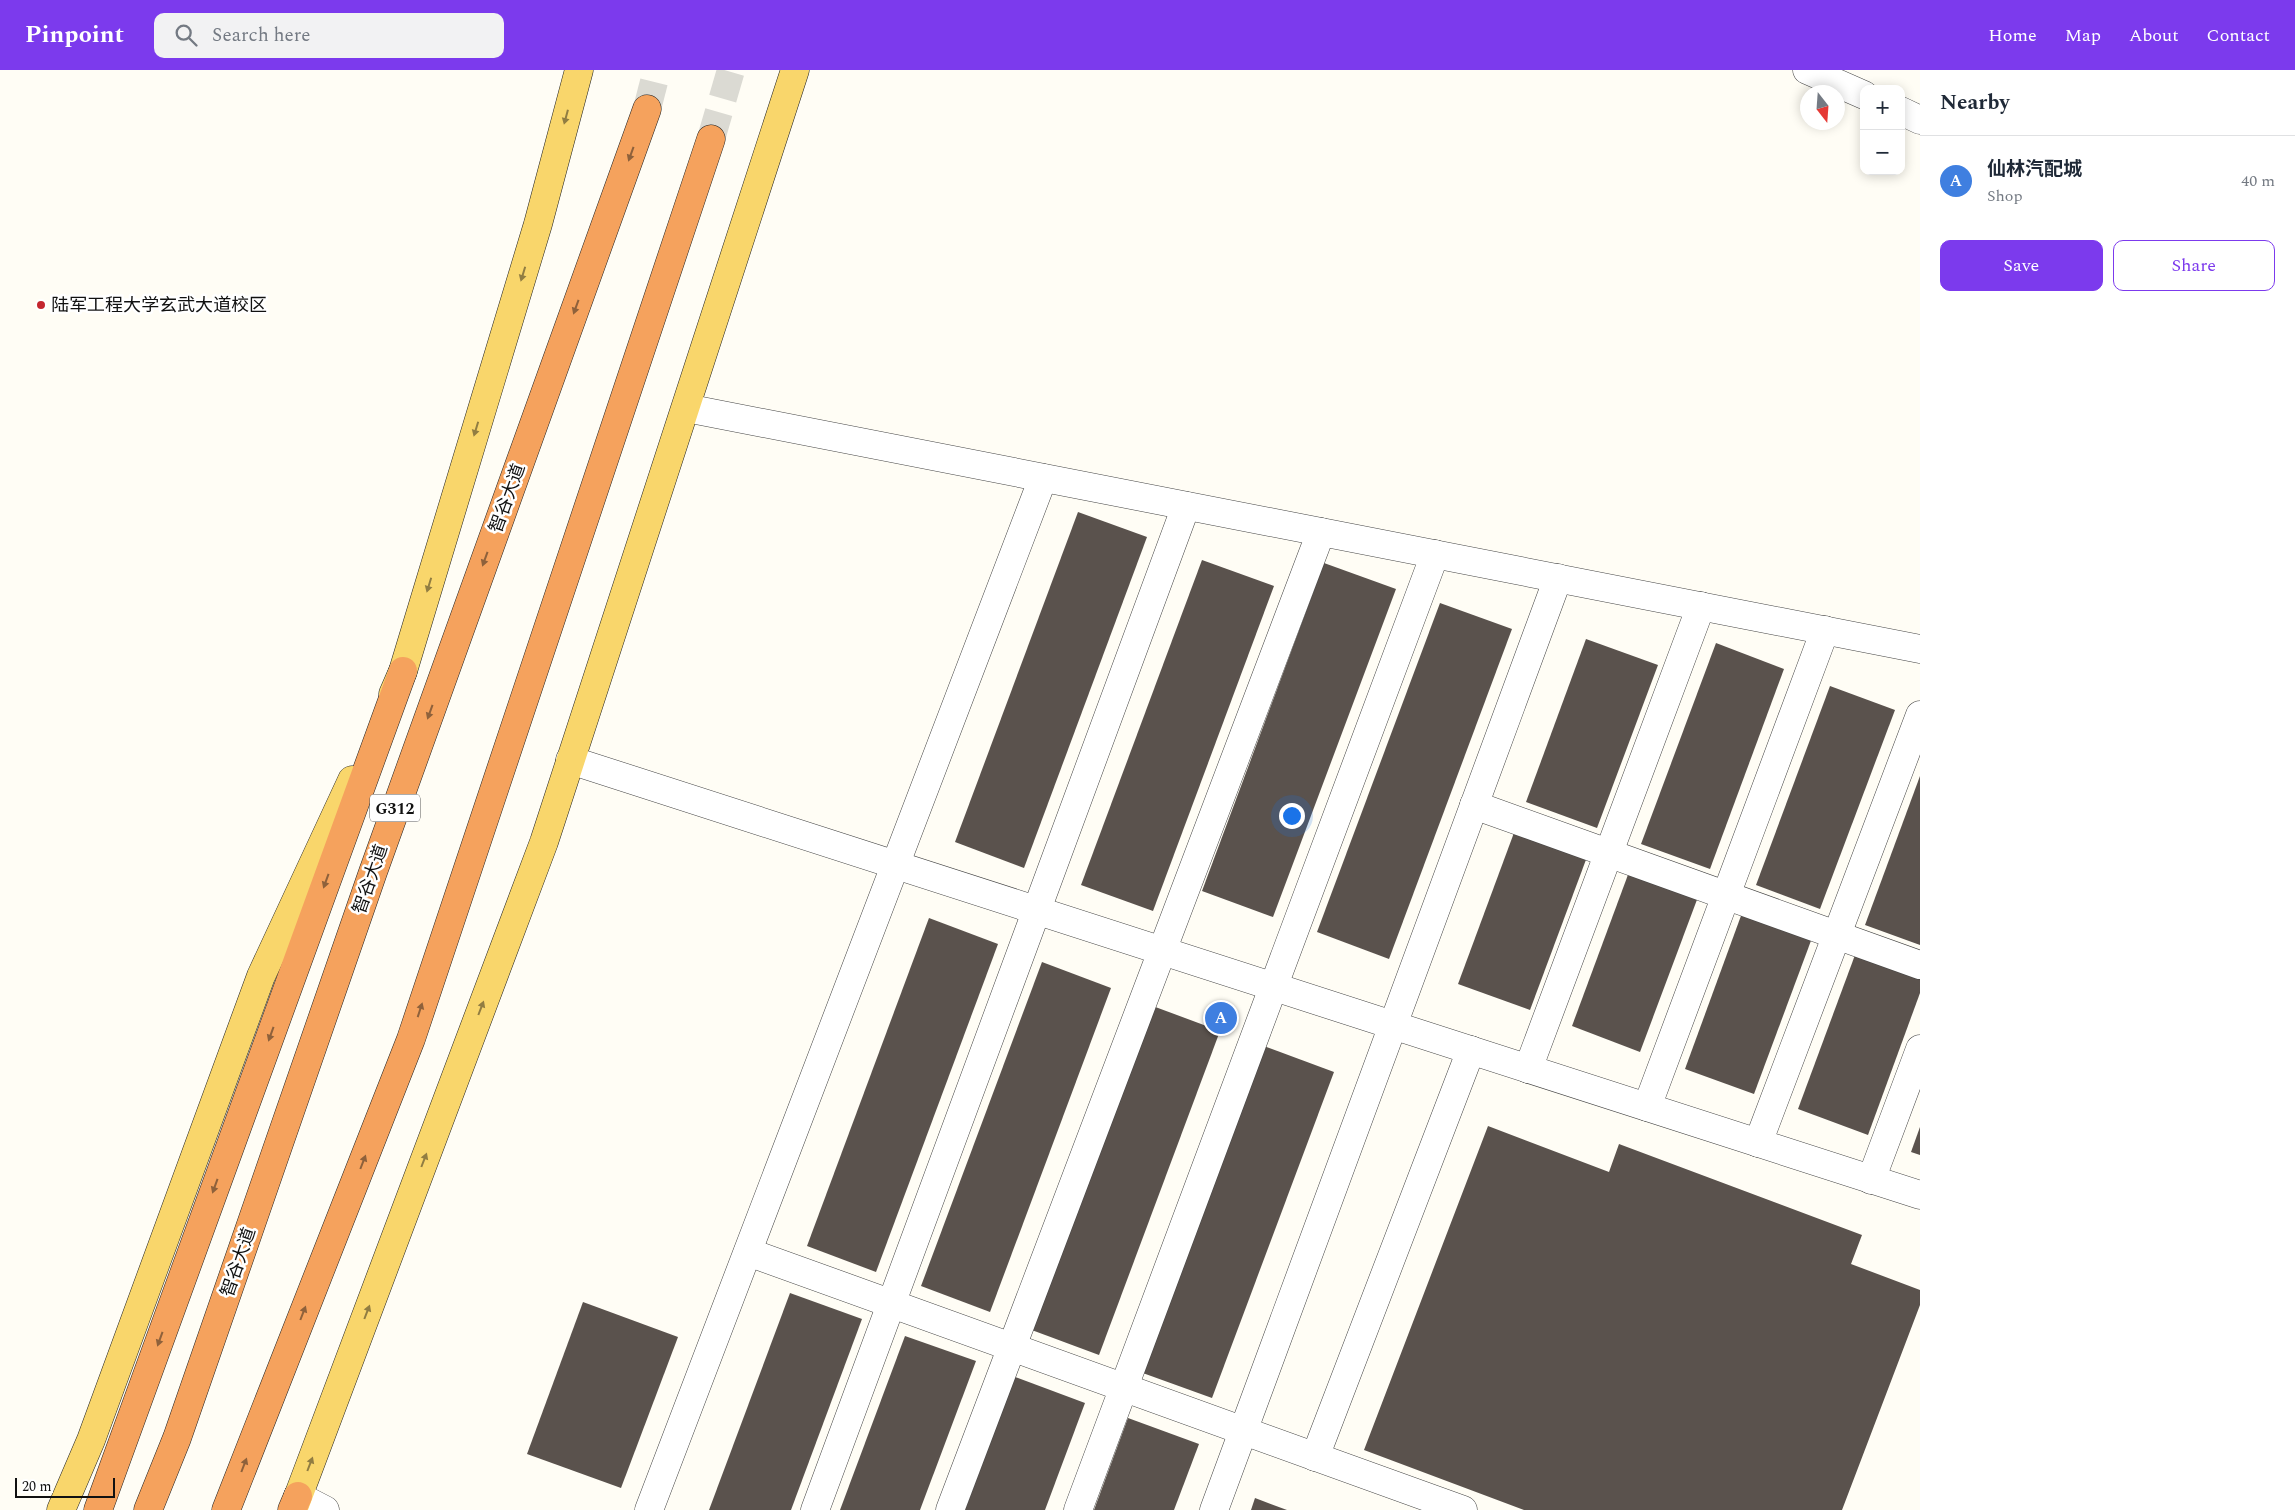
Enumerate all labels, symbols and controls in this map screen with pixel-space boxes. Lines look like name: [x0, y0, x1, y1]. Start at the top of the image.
search box: [154, 13, 504, 58]
text: Pinpoint: [25, 17, 124, 53]
icon: search: [172, 21, 200, 49]
text: Search here: [212, 21, 310, 50]
text: Home: [1988, 22, 2037, 49]
text: Map: [2065, 22, 2101, 49]
text: About: [2129, 22, 2179, 49]
text: Contact: [2207, 22, 2270, 49]
north arrow: [1800, 85, 1845, 130]
map controls: [1860, 85, 1905, 175]
button: +: [1860, 85, 1905, 130]
text: Nearby: [1940, 87, 2010, 119]
one-way arrow: [562, 110, 570, 125]
button: −: [1860, 130, 1905, 175]
one-way arrow: [627, 147, 634, 162]
text: 仙林汽配城: [1987, 155, 2082, 184]
text: A: [1950, 169, 1962, 193]
text: 40 m: [2241, 169, 2275, 193]
text: Shop: [1987, 184, 2023, 208]
button: Save: [1940, 240, 2103, 291]
button: Share: [2113, 240, 2275, 291]
one-way arrow: [518, 266, 526, 281]
place label: 陆军工程大学玄武大道校区: [51, 292, 267, 319]
marker: 陆军工程大学玄武大道校区: [35, 299, 47, 311]
one-way arrow: [572, 300, 579, 315]
one-way arrow: [471, 422, 479, 437]
street label: 智谷大道: [482, 460, 532, 537]
one-way arrow: [481, 552, 489, 567]
one-way arrow: [424, 578, 432, 593]
one-way arrow: [426, 705, 434, 720]
road number: G312: [370, 794, 420, 821]
your location: [1279, 803, 1305, 829]
street label: 智谷大道: [346, 841, 395, 918]
one-way arrow: [322, 874, 330, 889]
pin: A: [1205, 999, 1237, 1037]
one-way arrow: [477, 1000, 485, 1015]
one-way arrow: [417, 1003, 425, 1018]
one-way arrow: [267, 1026, 274, 1041]
one-way arrow: [420, 1152, 428, 1167]
one-way arrow: [359, 1155, 367, 1169]
one-way arrow: [211, 1179, 219, 1194]
street label: 智谷大道: [214, 1224, 263, 1301]
one-way arrow: [363, 1304, 371, 1319]
one-way arrow: [300, 1306, 307, 1321]
one-way arrow: [156, 1332, 164, 1347]
one-way arrow: [240, 1457, 248, 1472]
one-way arrow: [306, 1457, 314, 1471]
scale bar: [15, 1475, 115, 1498]
text: 20 m: [22, 1476, 52, 1497]

